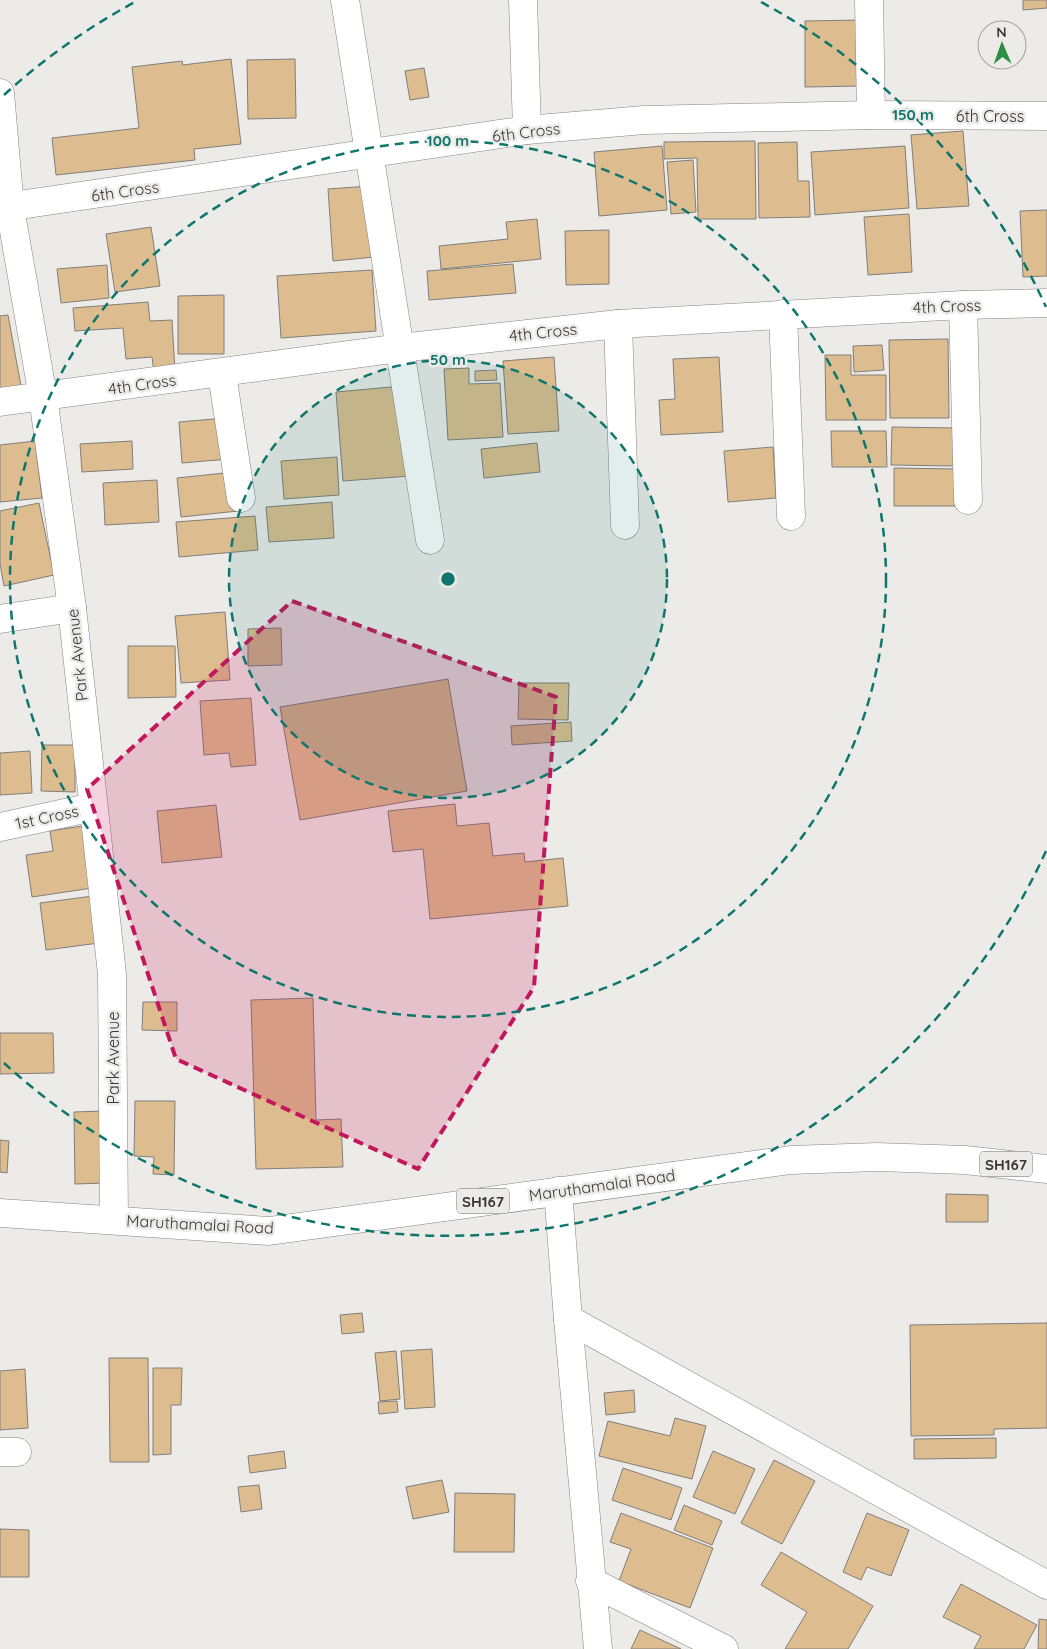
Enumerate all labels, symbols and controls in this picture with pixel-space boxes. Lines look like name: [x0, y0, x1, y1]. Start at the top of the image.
north arrow: [977, 20, 1027, 70]
text: N: [996, 23, 1007, 41]
text: 150 m: [892, 105, 934, 124]
street label: 6th Cross: [956, 106, 1024, 126]
street label: 6th Cross: [491, 118, 561, 146]
text: 100 m: [427, 131, 469, 150]
street label: 6th Cross: [90, 176, 160, 206]
street label: 4th Cross: [913, 295, 981, 317]
street label: 4th Cross: [508, 318, 578, 346]
text: 50 m: [430, 350, 466, 369]
street label: 4th Cross: [107, 369, 177, 399]
centre of rings: [439, 570, 457, 588]
street label: Park Avenue: [62, 608, 92, 702]
street label: 1st Cross: [14, 801, 80, 833]
street label: Park Avenue: [103, 1012, 123, 1104]
road number: SH167: [980, 1152, 1032, 1176]
street label: Maruthamalai Road: [528, 1165, 676, 1205]
road number: SH167: [457, 1188, 509, 1214]
street label: Maruthamalai Road: [126, 1210, 274, 1238]

